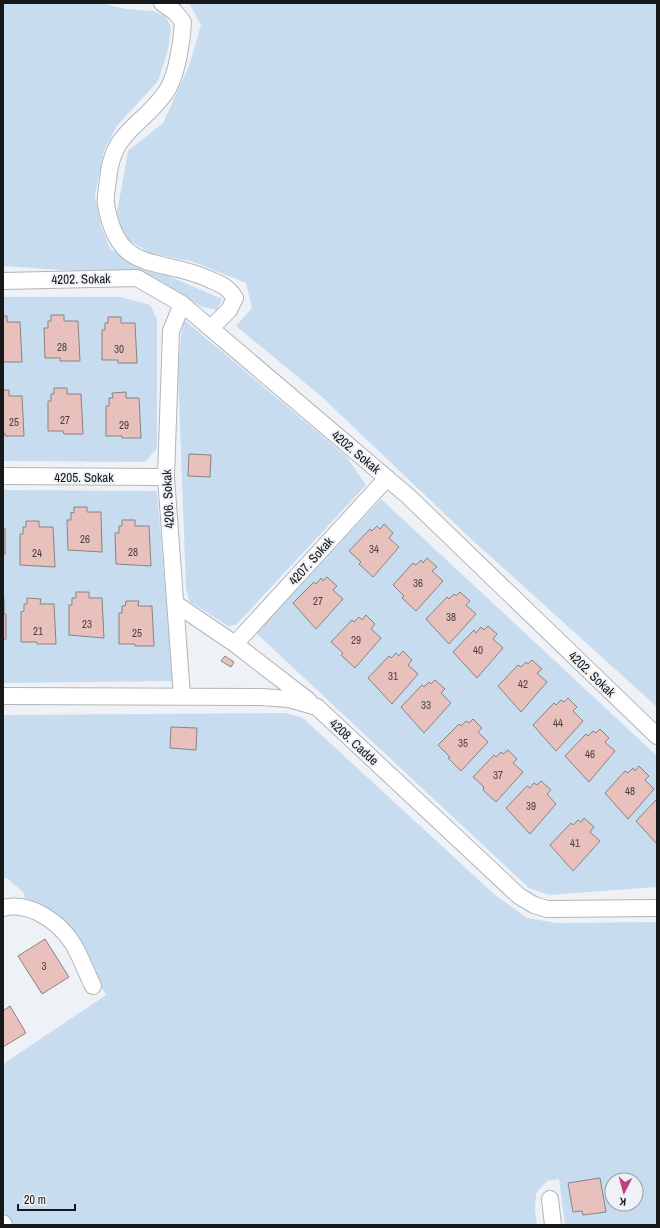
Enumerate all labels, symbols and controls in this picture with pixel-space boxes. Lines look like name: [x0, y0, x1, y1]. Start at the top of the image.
street label: 4202. Sokak: [51, 270, 111, 288]
house number: 28: [57, 340, 67, 354]
house number: 30: [114, 342, 124, 356]
house number: 27: [60, 413, 70, 427]
house number: 25: [9, 415, 19, 429]
house number: 29: [119, 418, 129, 432]
street label: 4202. Sokak: [328, 426, 385, 478]
street label: 4206. Sokak: [158, 468, 178, 529]
street label: 4205. Sokak: [54, 469, 114, 486]
house number: 26: [80, 532, 90, 546]
street label: 4207. Sokak: [285, 533, 338, 589]
house number: 34: [369, 542, 379, 556]
house number: 28: [128, 545, 138, 559]
house number: 24: [32, 546, 42, 560]
house number: 36: [413, 576, 423, 590]
house number: 27: [313, 594, 323, 608]
house number: 38: [446, 610, 456, 624]
house number: 23: [82, 617, 92, 631]
house number: 21: [33, 624, 43, 638]
house number: 25: [132, 626, 142, 640]
house number: 29: [351, 633, 361, 647]
house number: 40: [473, 643, 483, 657]
street label: 4202. Sokak: [565, 647, 620, 701]
house number: 31: [388, 669, 398, 683]
house number: 42: [518, 677, 528, 691]
house number: 33: [421, 698, 431, 712]
street label: 4208. Cadde: [326, 715, 382, 769]
house number: 44: [553, 716, 563, 730]
house number: 35: [458, 736, 468, 750]
house number: 46: [585, 747, 595, 761]
house number: 37: [493, 768, 503, 782]
house number: 48: [625, 784, 635, 798]
house number: 39: [526, 799, 536, 813]
house number: 41: [570, 836, 580, 850]
house number: 3: [41, 959, 47, 973]
north arrow: [604, 1172, 644, 1212]
scale bar: [18, 1186, 75, 1212]
text: 20 m: [24, 1192, 46, 1208]
text: K: [619, 1195, 627, 1209]

